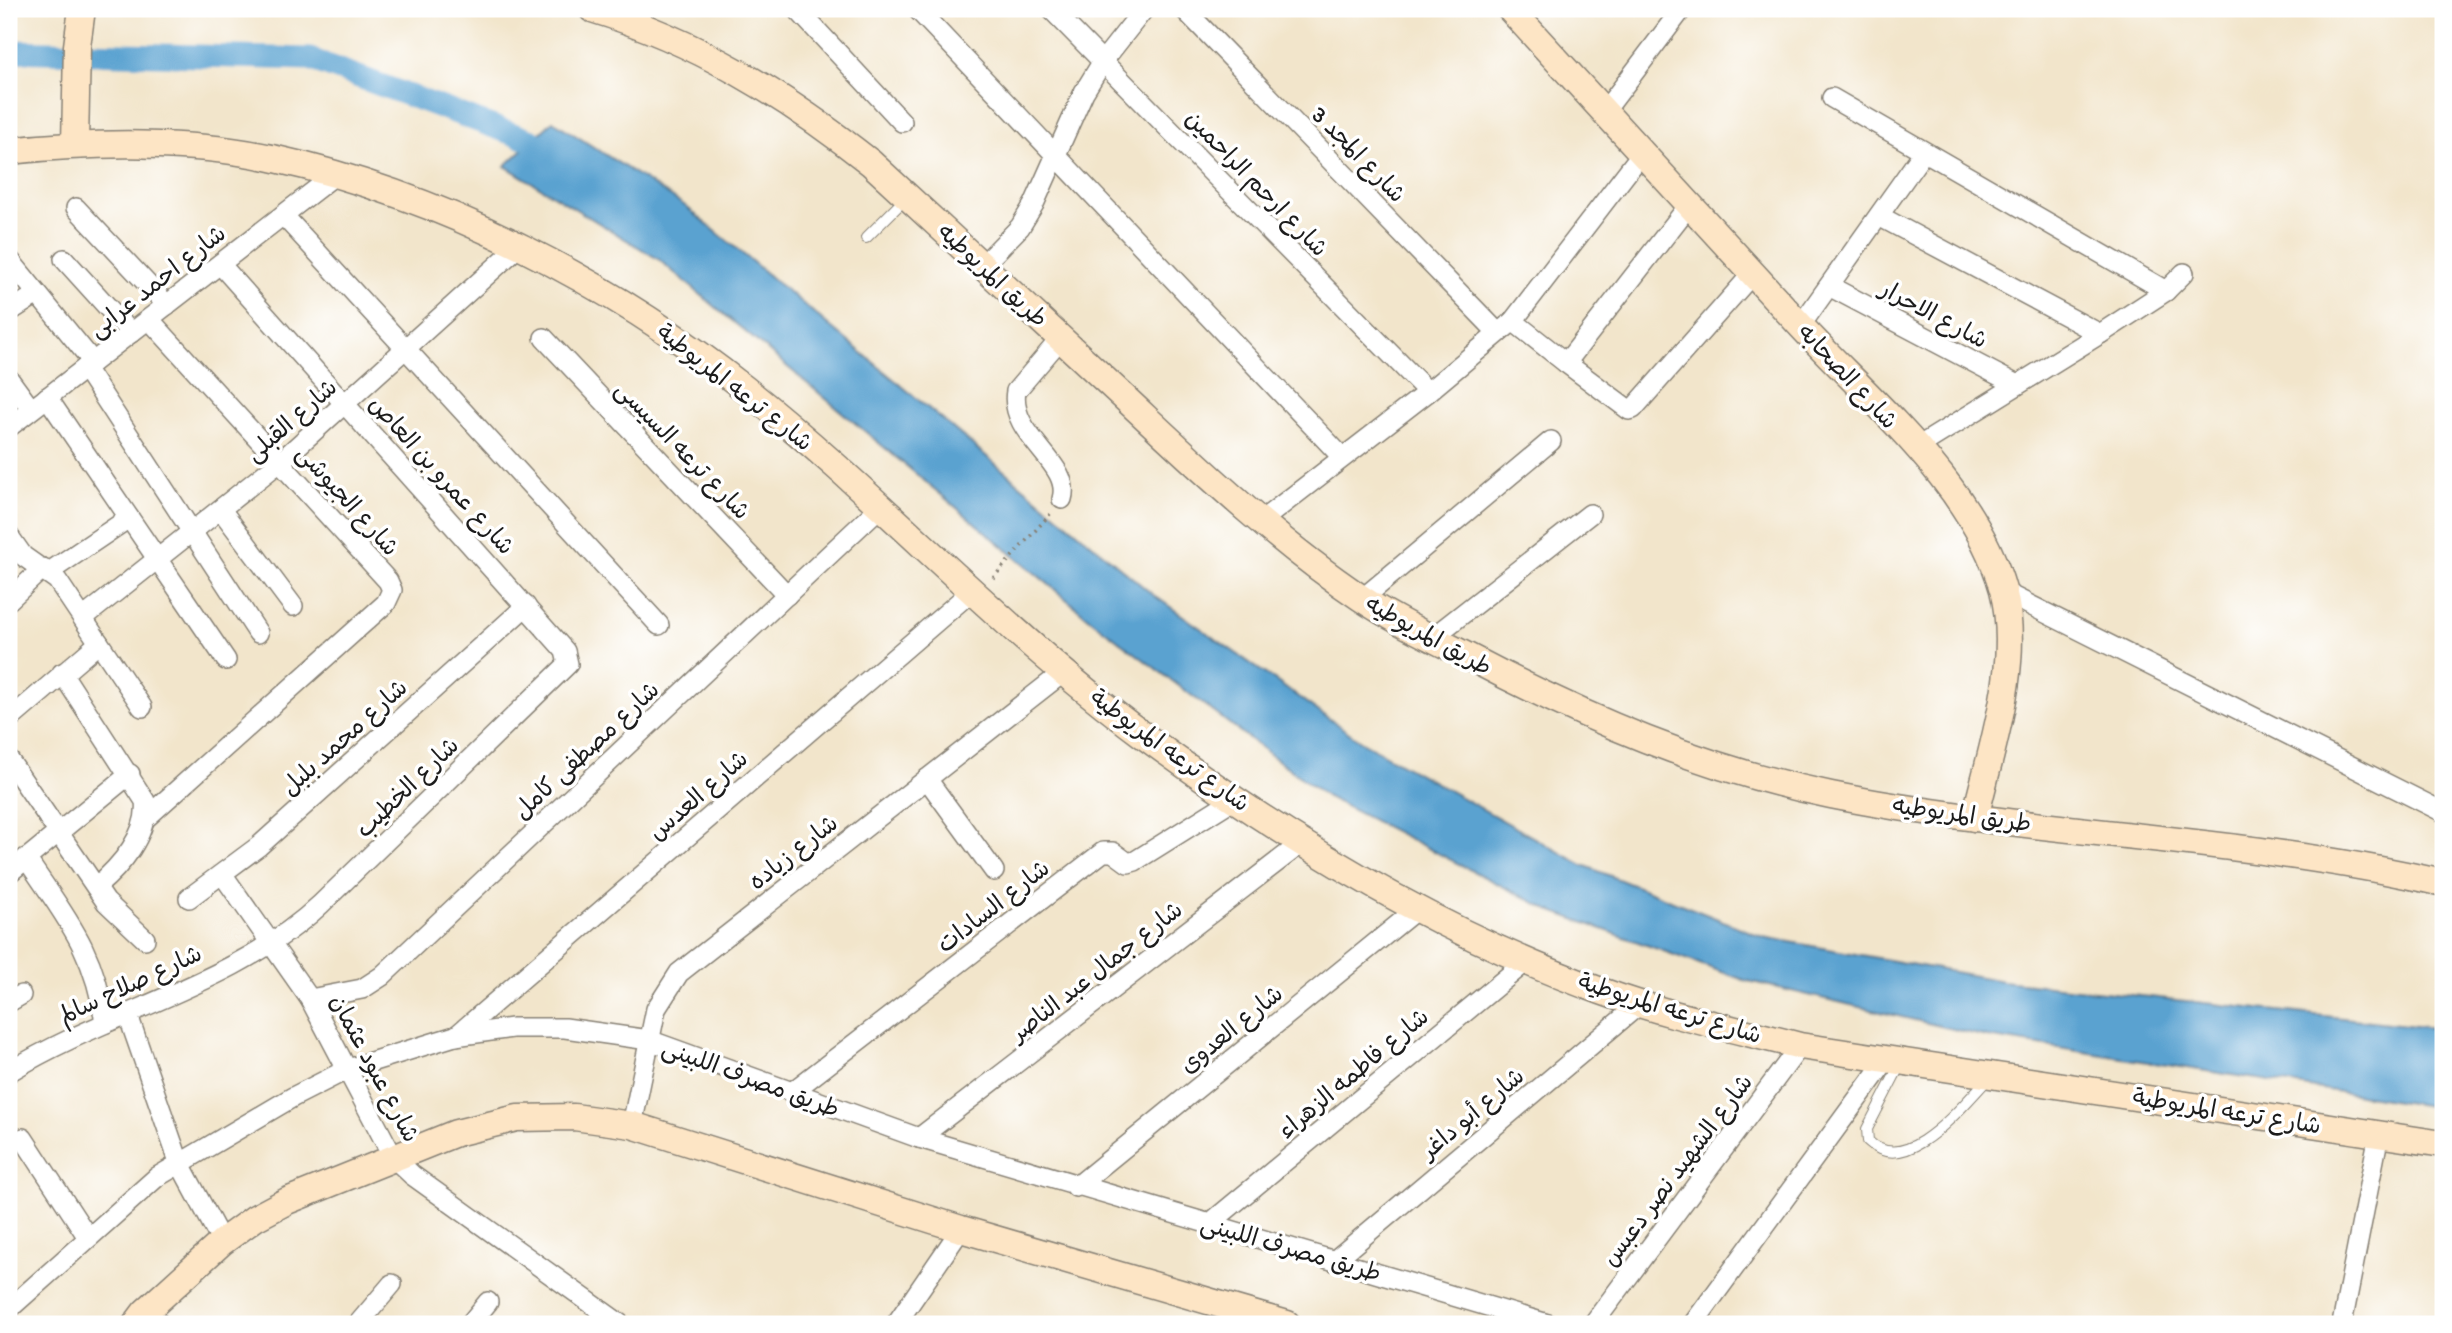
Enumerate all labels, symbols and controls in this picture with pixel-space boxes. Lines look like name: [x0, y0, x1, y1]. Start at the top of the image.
street label: شارع المجد 3: [1303, 101, 1410, 211]
street label: شارع ارحم الراحمين: [1177, 106, 1332, 265]
street label: طريق المريوطيه: [930, 219, 1052, 336]
street label: شارع احمد عرابى: [85, 221, 234, 346]
street label: شارع الاحرار: [1872, 276, 1991, 357]
street label: شارع ترعه المريوطية: [649, 320, 817, 460]
street label: شارع الصحابه: [1789, 320, 1902, 437]
street label: شارع القبلى: [241, 375, 345, 470]
street label: شارع ترعه السيسى: [607, 377, 754, 528]
street label: شارع عمرو بن العاص: [360, 392, 518, 563]
street label: شارع الجيوشى: [288, 441, 403, 564]
street label: طريق المريوطيه: [1359, 591, 1495, 685]
street label: شارع محمد بلبل: [277, 675, 416, 804]
street label: شارع مصطفى كامل: [509, 677, 667, 828]
street label: شارع ترعه المريوطية: [1083, 685, 1253, 820]
street label: شارع الخطيب: [352, 733, 467, 846]
street label: شارع العدس: [645, 747, 756, 849]
street label: طريق المريوطيه: [1890, 793, 2033, 842]
street label: شارع زياده: [745, 811, 846, 899]
street label: شارع السادات: [933, 856, 1057, 962]
street label: شارع جمال عبد الناصر: [1004, 897, 1190, 1051]
street label: شارع صلاح سالم: [55, 941, 208, 1033]
street label: شارع ترعه المريوطية: [1574, 970, 1764, 1053]
street label: شارع العدوى: [1176, 981, 1291, 1082]
street label: شارع عبود عثمان: [321, 991, 423, 1149]
street label: شارع فاطمه الزهراء: [1274, 1004, 1437, 1147]
street label: طريق مصرف اللبينى: [657, 1036, 842, 1127]
street label: شارع أبو داغر: [1412, 1061, 1532, 1169]
street label: شارع الشهيد نصر دعبس: [1598, 1070, 1761, 1274]
street label: شارع ترعه المريوطية: [2130, 1085, 2323, 1144]
street label: طريق مصرف اللبينى: [1196, 1212, 1384, 1291]

